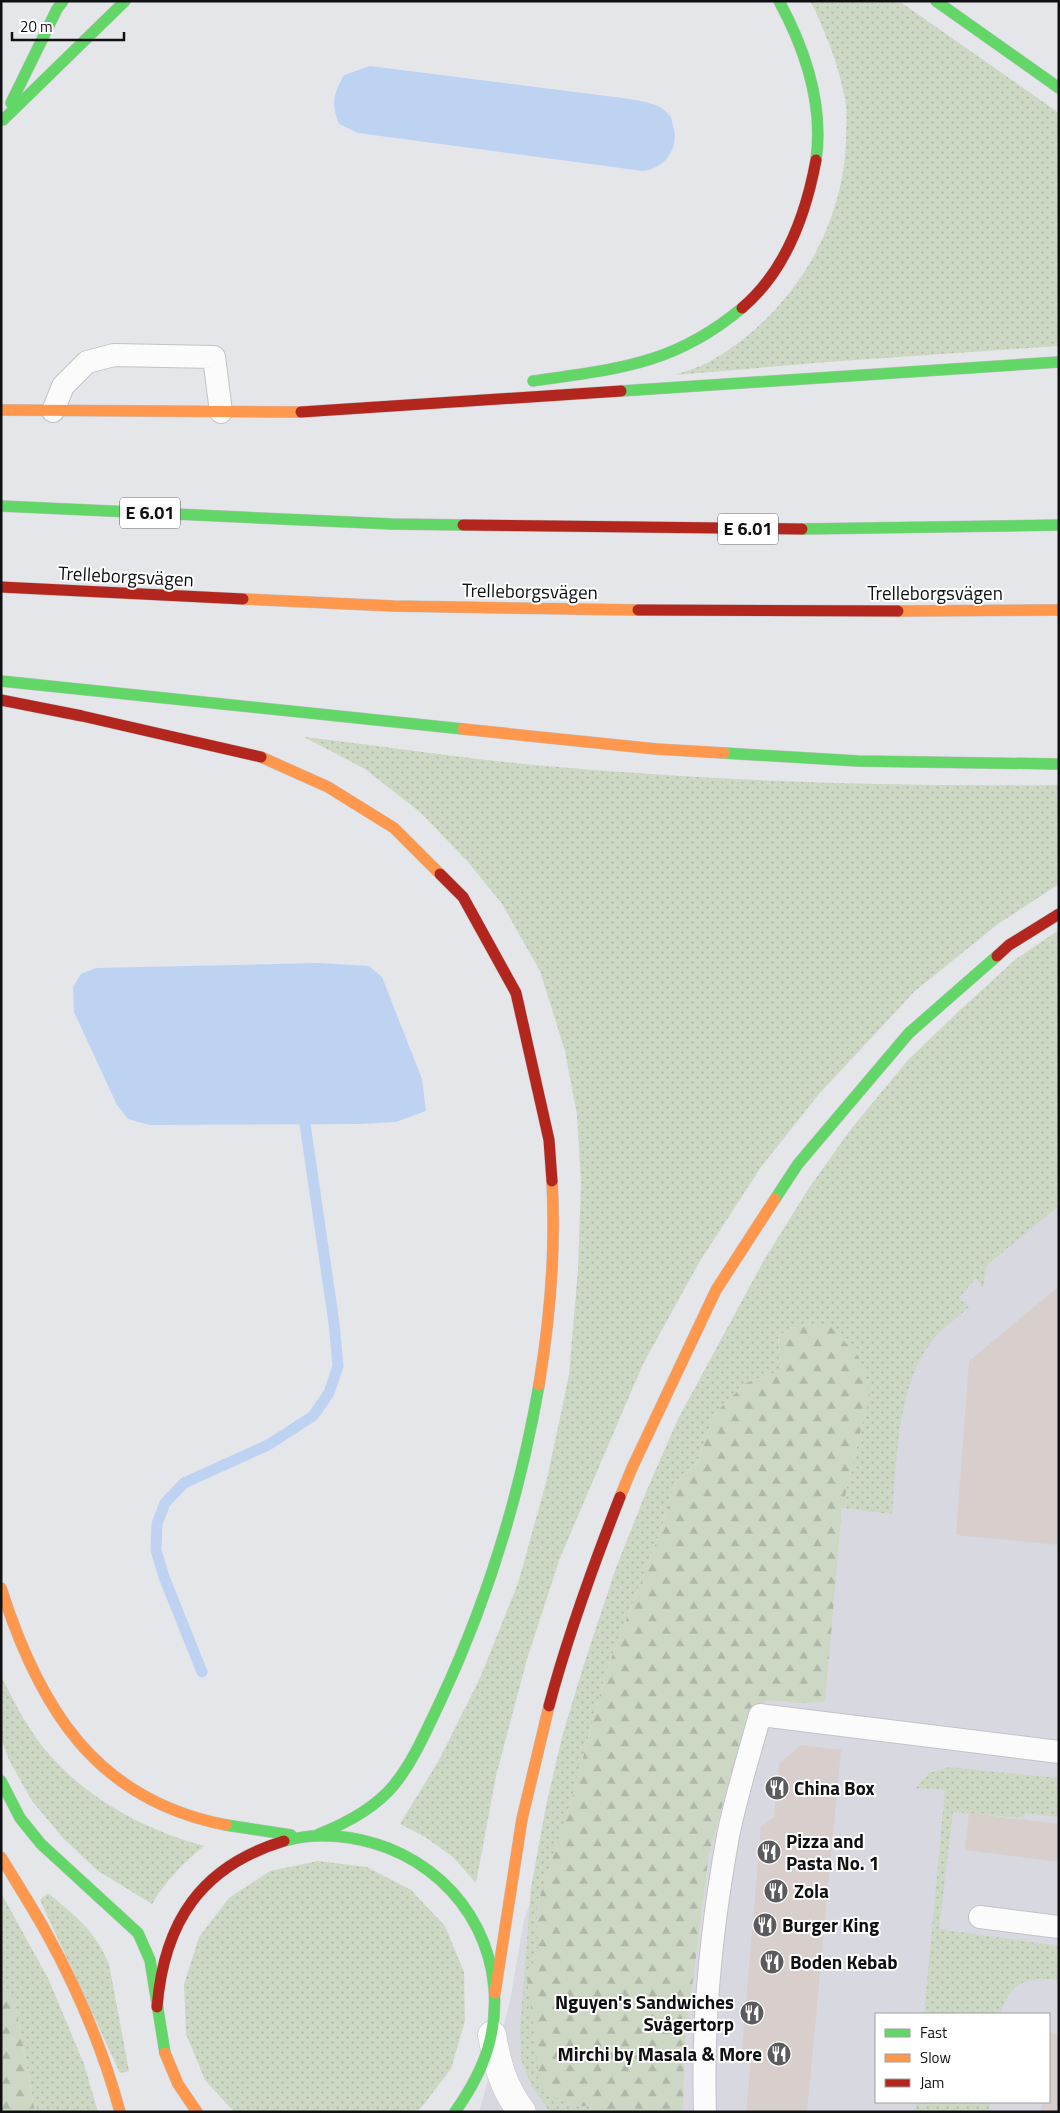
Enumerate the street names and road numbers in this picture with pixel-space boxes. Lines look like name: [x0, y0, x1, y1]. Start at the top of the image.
road number: E 6.01: [120, 498, 180, 528]
road number: E 6.01: [718, 514, 778, 544]
street label: Trelleborgsvägen: [58, 557, 195, 594]
street label: Trelleborgsvägen: [462, 575, 598, 606]
street label: Trelleborgsvägen: [867, 578, 1003, 607]

